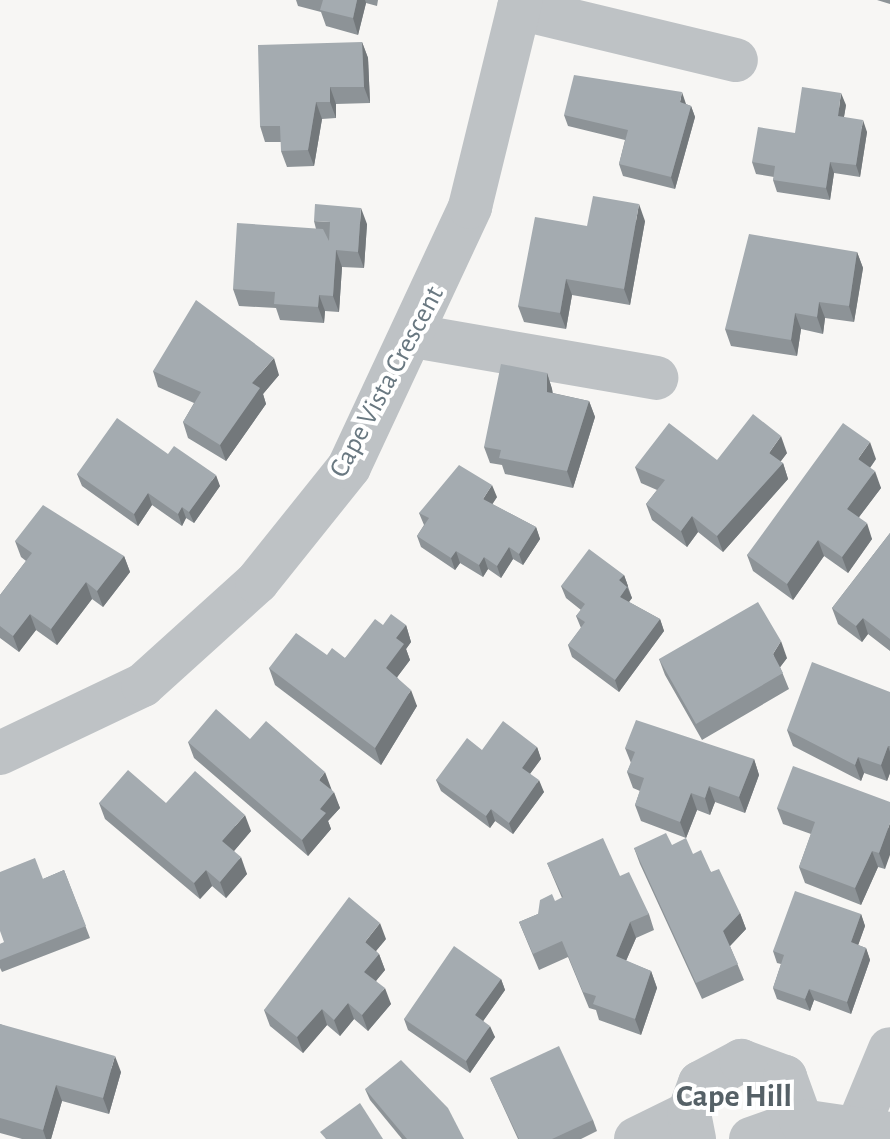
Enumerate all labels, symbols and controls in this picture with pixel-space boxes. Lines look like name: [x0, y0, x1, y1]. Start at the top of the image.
street label: Cape Vista Crescent: [322, 281, 452, 483]
district label: Cape Hill: [676, 1077, 792, 1115]

